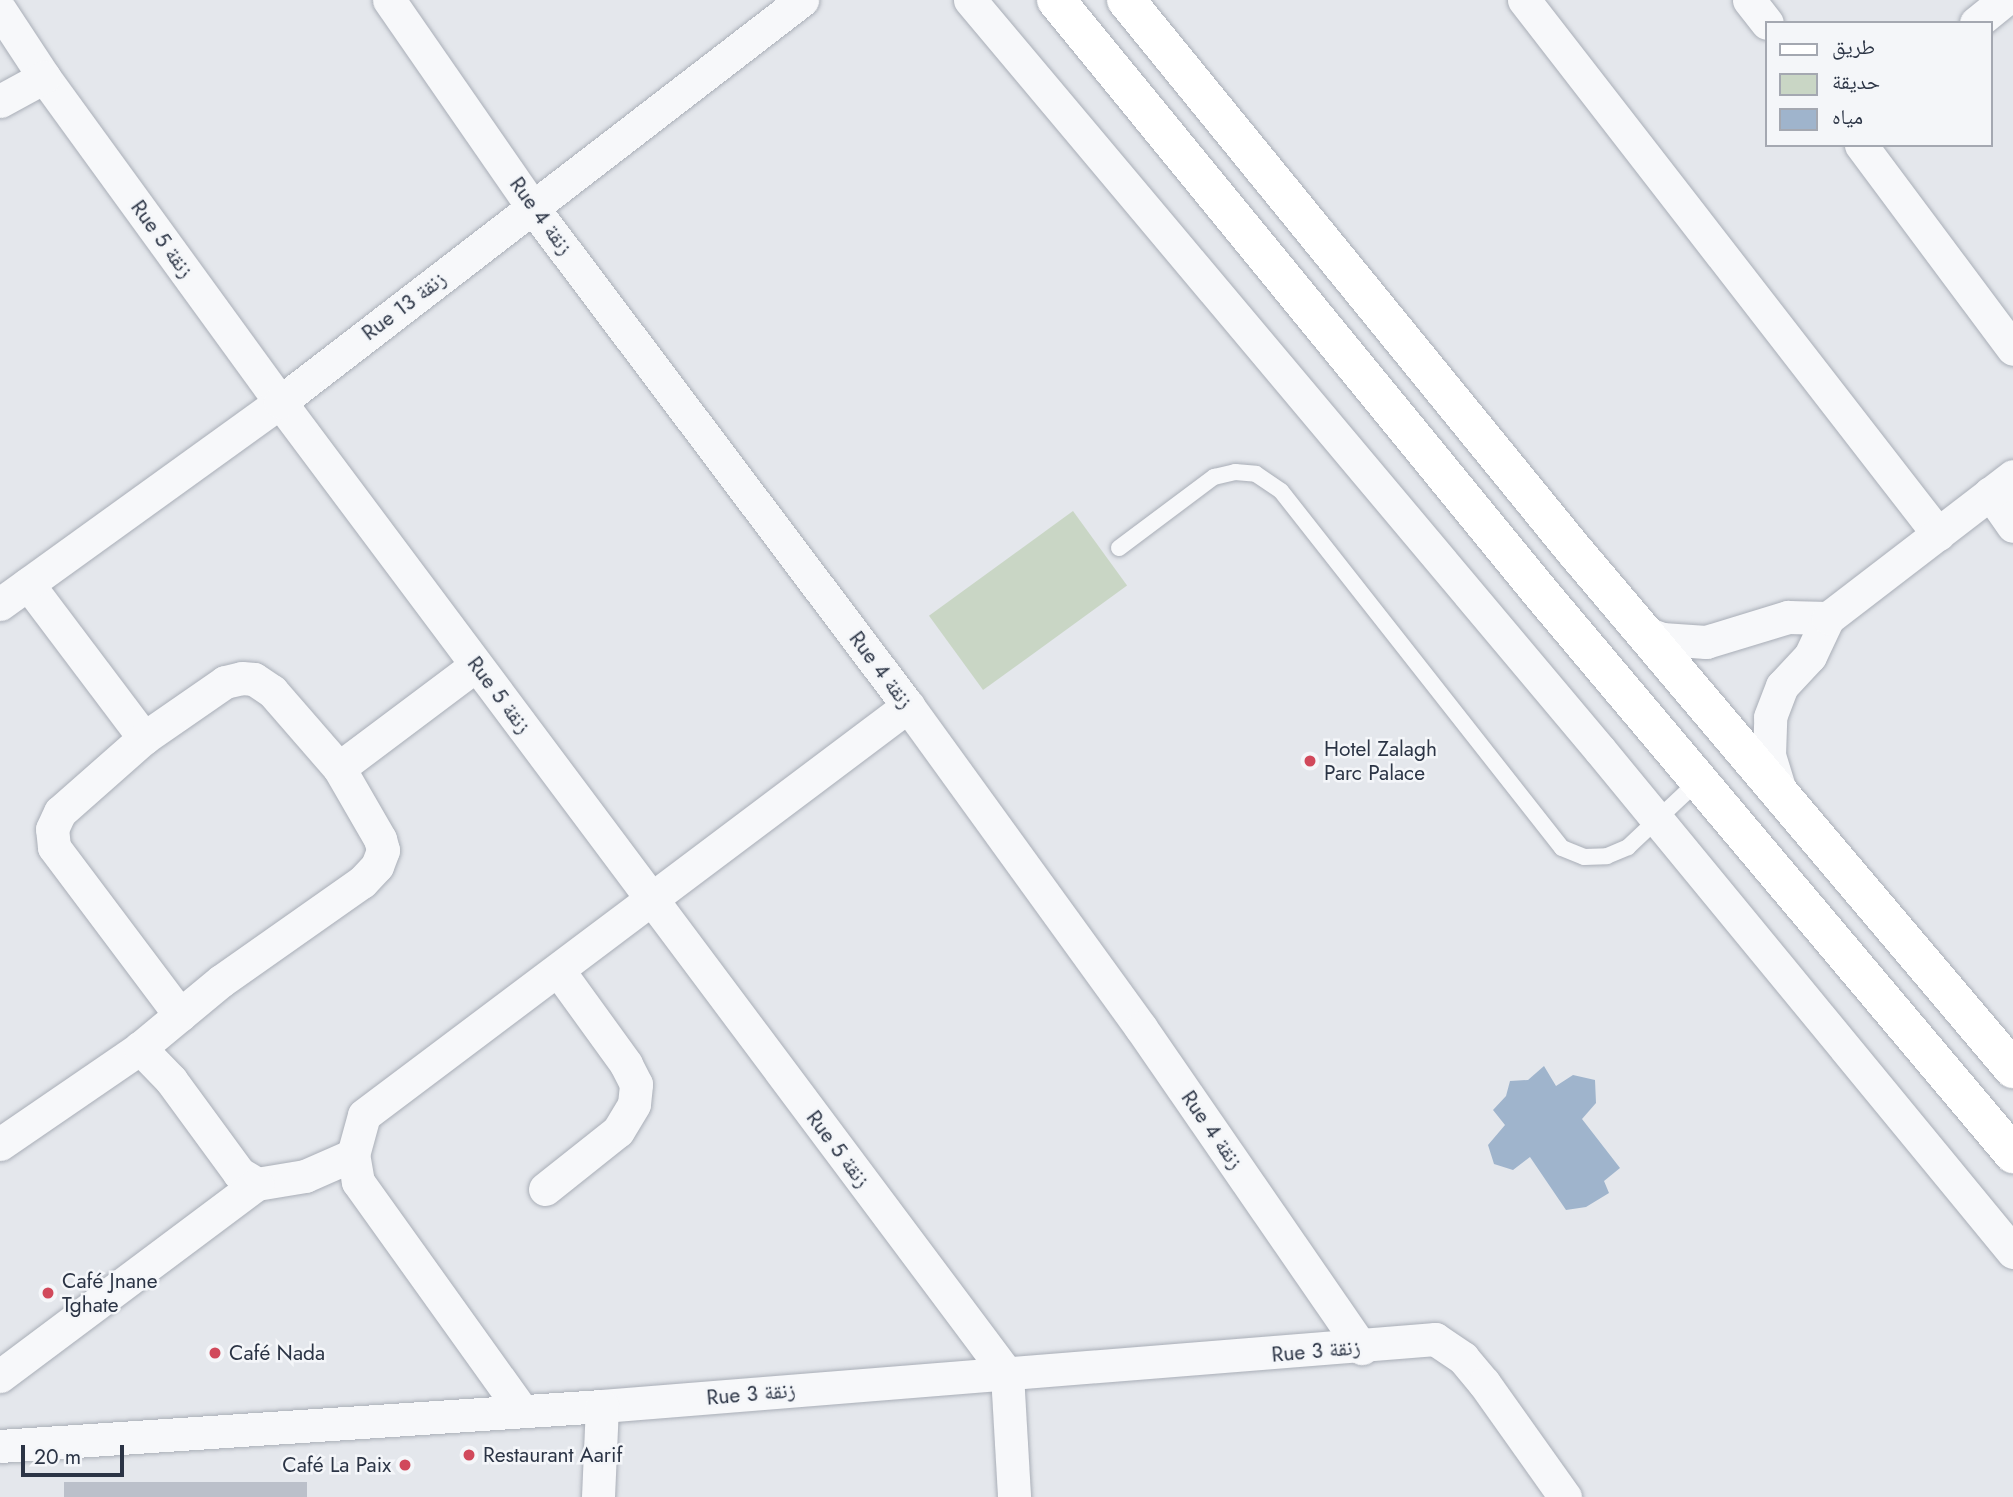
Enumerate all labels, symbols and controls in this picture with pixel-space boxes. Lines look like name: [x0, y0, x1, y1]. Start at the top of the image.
legend: [1764, 21, 1992, 147]
text: طريق: [1832, 32, 1875, 62]
text: حديقة: [1832, 67, 1880, 97]
text: مياه: [1832, 102, 1863, 132]
street label: Rue 4 زنقة: [504, 172, 578, 260]
street label: Rue 5 زنقة: [125, 195, 199, 283]
street label: Rue 13 زنقة: [357, 266, 451, 346]
street label: Rue 4 زنقة: [844, 627, 918, 713]
street label: Rue 5 زنقة: [462, 652, 536, 738]
place label: Hotel Zalagh Parc Palace: [1324, 736, 1437, 786]
marker: Hotel Zalagh Parc Palace: [1302, 753, 1318, 769]
street label: Rue 4 زنقة: [1176, 1086, 1248, 1174]
street label: Rue 5 زنقة: [801, 1106, 875, 1192]
place label: Café Jnane Tghate: [62, 1268, 158, 1318]
marker: Café Jnane Tghate: [40, 1285, 56, 1301]
street label: Rue 3 زنقة: [1270, 1335, 1362, 1367]
place label: Café Nada: [229, 1340, 325, 1366]
marker: Café Nada: [207, 1345, 223, 1361]
street label: Rue 3 زنقة: [705, 1378, 797, 1410]
scale bar: [24, 1430, 128, 1474]
text: 20 m: [34, 1442, 81, 1472]
place label: Restaurant Aarif: [483, 1442, 623, 1468]
marker: Restaurant Aarif: [461, 1447, 477, 1463]
place label: Café La Paix: [282, 1452, 391, 1478]
marker: Café La Paix: [397, 1457, 413, 1473]

